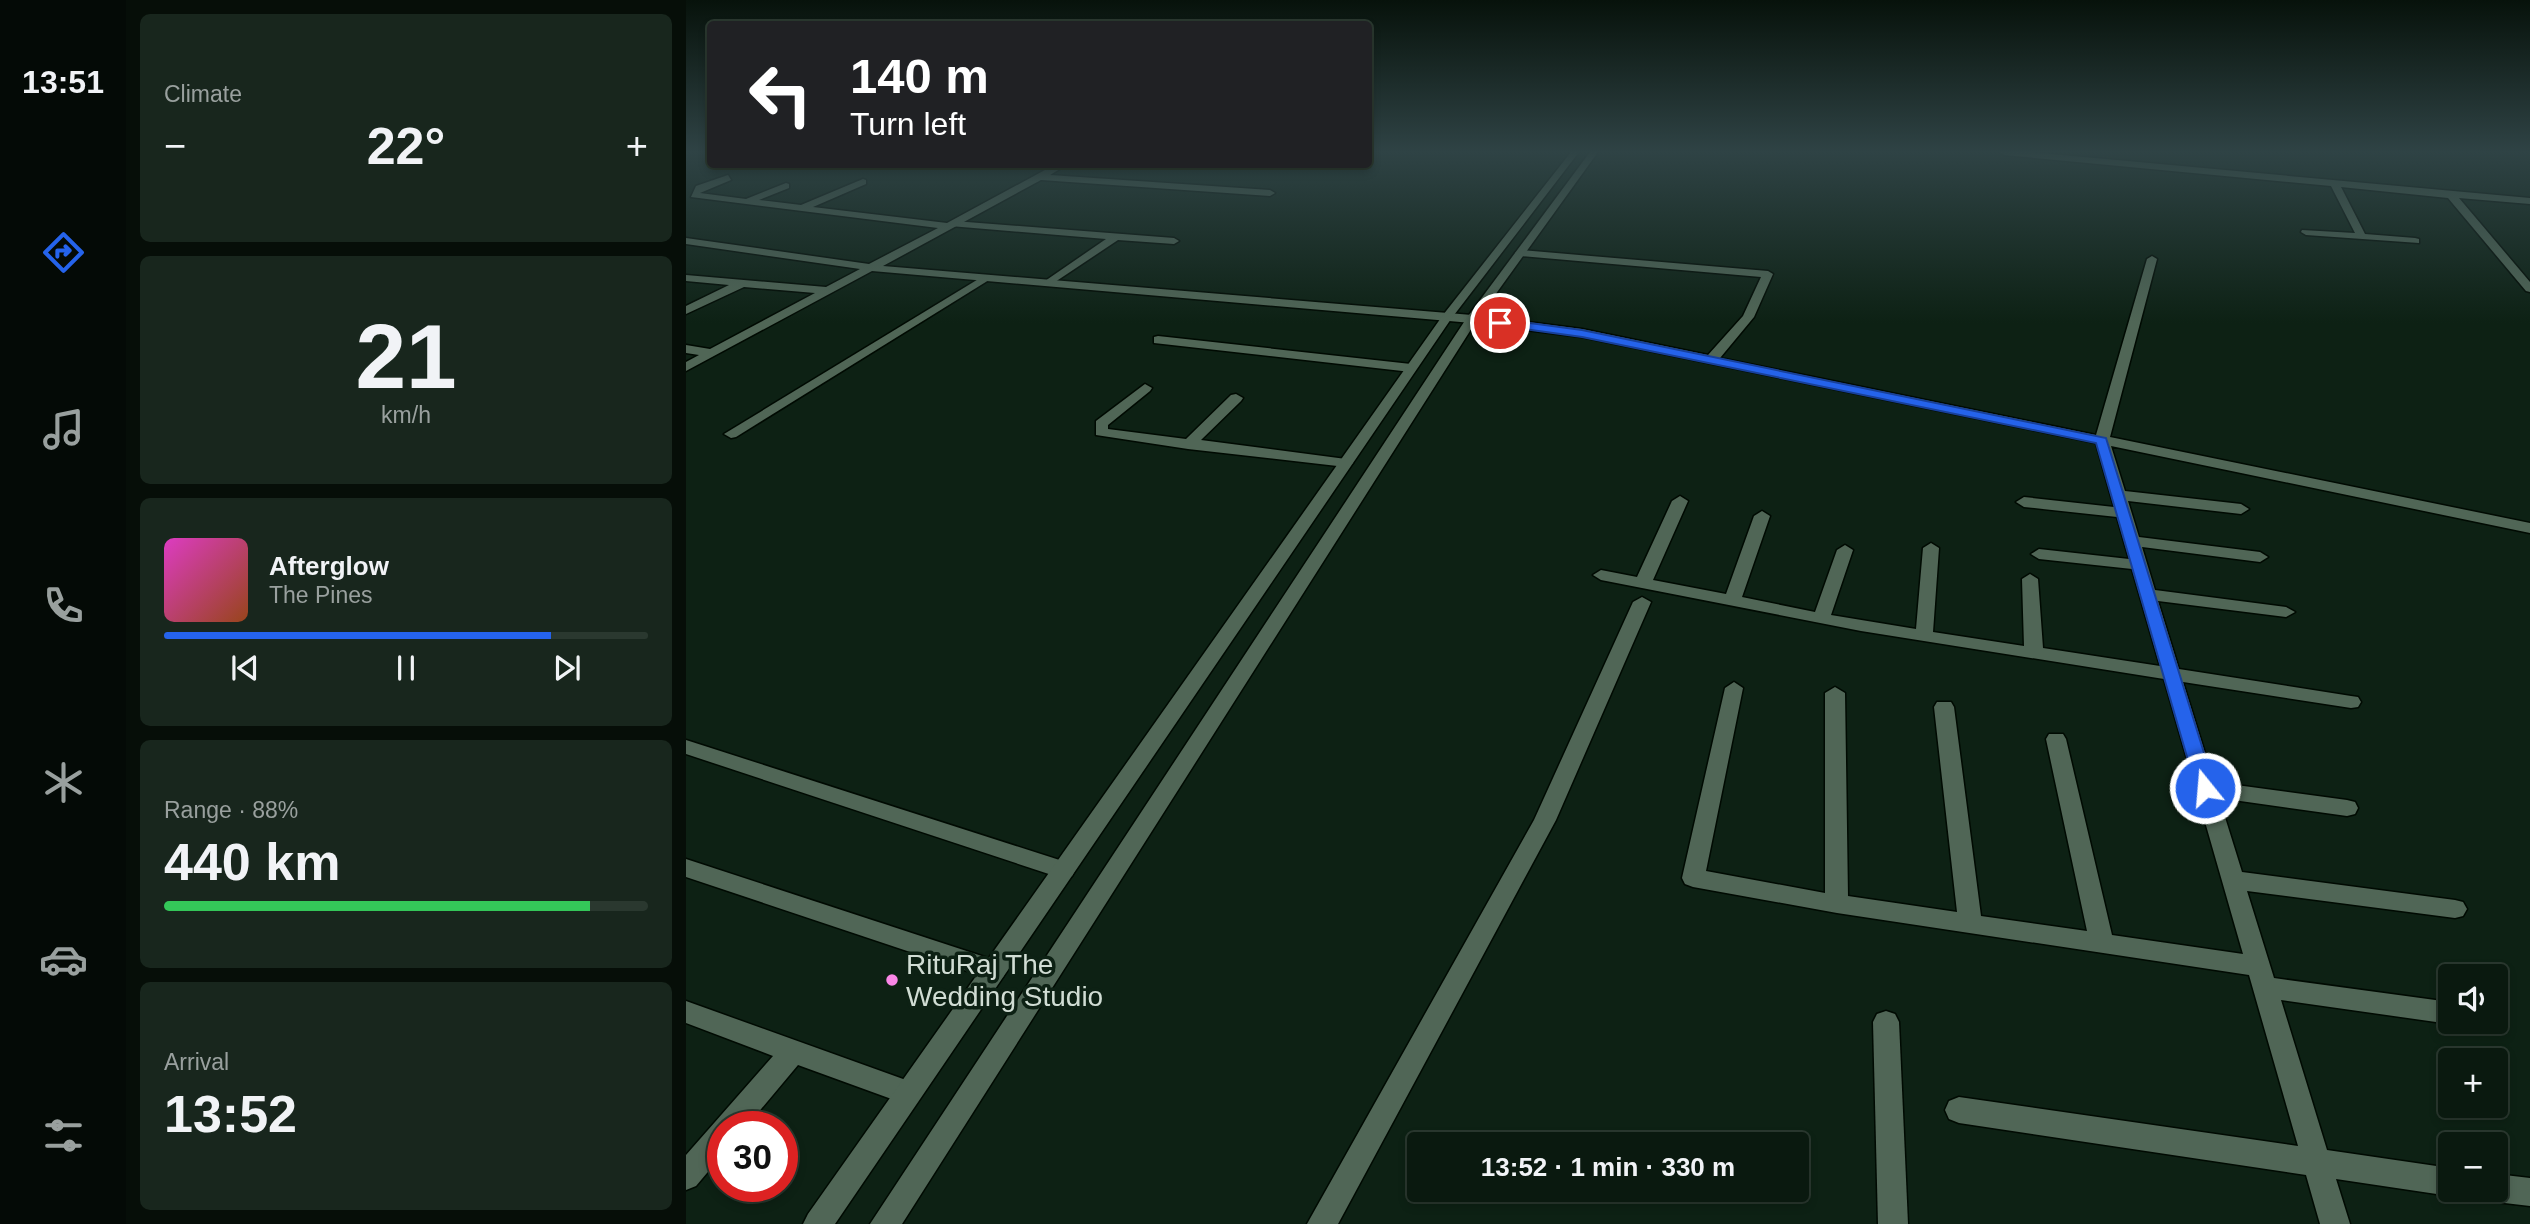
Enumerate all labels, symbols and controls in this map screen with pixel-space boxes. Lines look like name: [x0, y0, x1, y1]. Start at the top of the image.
icon: left: [735, 49, 826, 140]
text: 140 m: [850, 49, 989, 103]
text: 13:51: [22, 64, 104, 100]
text: Climate: [164, 81, 242, 107]
text: Turn left: [850, 106, 966, 142]
text: 22°: [367, 117, 445, 175]
text: −: [164, 125, 186, 167]
text: +: [626, 125, 648, 167]
icon: directions: [39, 228, 88, 277]
pin: [1470, 293, 1530, 353]
icon: arrive: [1481, 304, 1519, 342]
text: 21: [355, 306, 457, 407]
text: km/h: [381, 402, 431, 428]
icon: music: [39, 405, 88, 454]
text: Afterglow: [269, 551, 389, 581]
icon: phone: [39, 581, 88, 630]
text: The Pines: [269, 582, 373, 608]
icon: previous: [226, 649, 264, 687]
icon: pause: [387, 649, 425, 687]
icon: next: [548, 649, 586, 687]
position arrow: [2168, 751, 2242, 825]
icon: climate: [39, 758, 88, 807]
text: Range · 88%: [164, 797, 298, 823]
text: 440 km: [164, 833, 340, 891]
icon: car: [39, 935, 88, 984]
place label: RituRaj The Wedding Studio: [906, 949, 1103, 1012]
map controls: [2438, 964, 2508, 1202]
button: sound: [2438, 964, 2508, 1034]
marker: RituRaj The Wedding Studio: [884, 972, 900, 988]
button: +: [2438, 1048, 2508, 1118]
text: Arrival: [164, 1049, 229, 1075]
text: 13:52: [164, 1085, 297, 1143]
icon: filters: [39, 1111, 88, 1160]
speed limit sign: 30: [707, 1111, 798, 1202]
button: −: [2438, 1132, 2508, 1202]
text: 13:52 · 1 min · 330 m: [1481, 1152, 1735, 1182]

